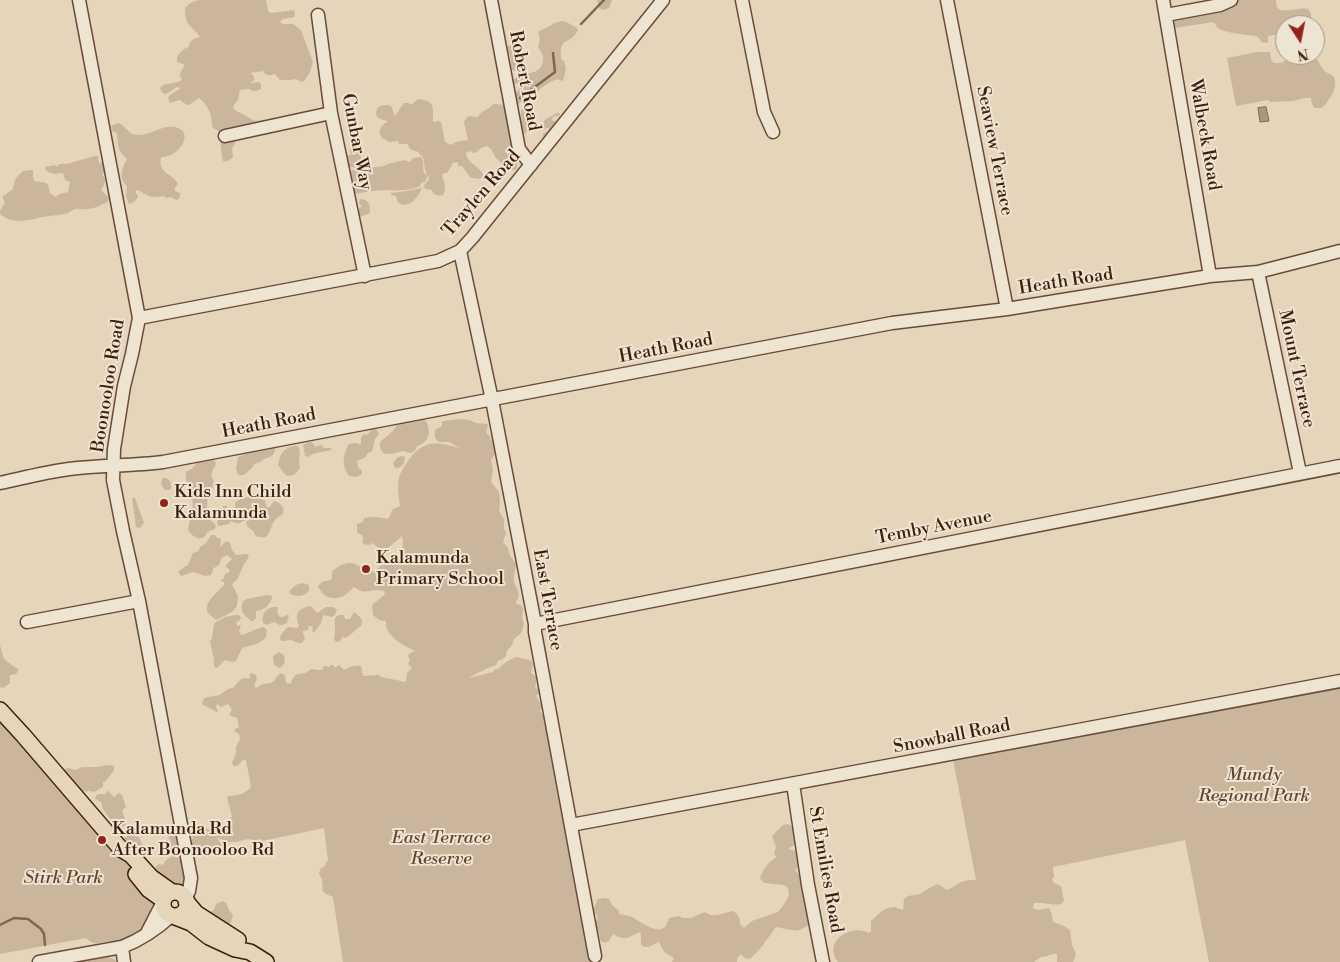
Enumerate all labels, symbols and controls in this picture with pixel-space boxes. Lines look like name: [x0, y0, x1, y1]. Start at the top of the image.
north arrow: [1275, 15, 1325, 65]
street label: Robert Road: [504, 29, 544, 133]
text: N: [1296, 44, 1310, 64]
street label: Walbeck Road: [1184, 78, 1224, 192]
street label: Seaview Terrace: [971, 84, 1017, 218]
street label: Gunbar Way: [336, 92, 376, 192]
street label: Traylen Road: [438, 146, 526, 242]
street label: Heath Road: [1017, 264, 1115, 300]
street label: Mount Terrace: [1273, 308, 1319, 430]
street label: Boonooloo Road: [88, 318, 130, 454]
street label: Heath Road: [617, 329, 715, 369]
street label: Heath Road: [220, 404, 318, 444]
place label: Kids Inn Child Kalamunda: [174, 482, 291, 524]
marker: Kids Inn Child Kalamunda: [158, 497, 170, 509]
street label: Temby Avenue: [874, 506, 994, 550]
street label: East Terrace: [527, 547, 567, 653]
place label: Kalamunda Primary School: [376, 548, 504, 590]
marker: Kalamunda Primary School: [360, 563, 372, 575]
street label: Snowball Road: [892, 715, 1012, 759]
park label: Mundy Regional Park: [1198, 765, 1310, 808]
street label: St Emilies Road: [803, 805, 847, 935]
place label: Kalamunda Rd After Boonooloo Rd: [112, 819, 274, 862]
park label: East Terrace Reserve: [392, 828, 490, 871]
marker: Kalamunda Rd After Boonooloo Rd: [96, 834, 108, 846]
park label: Stirk Park: [23, 868, 103, 890]

